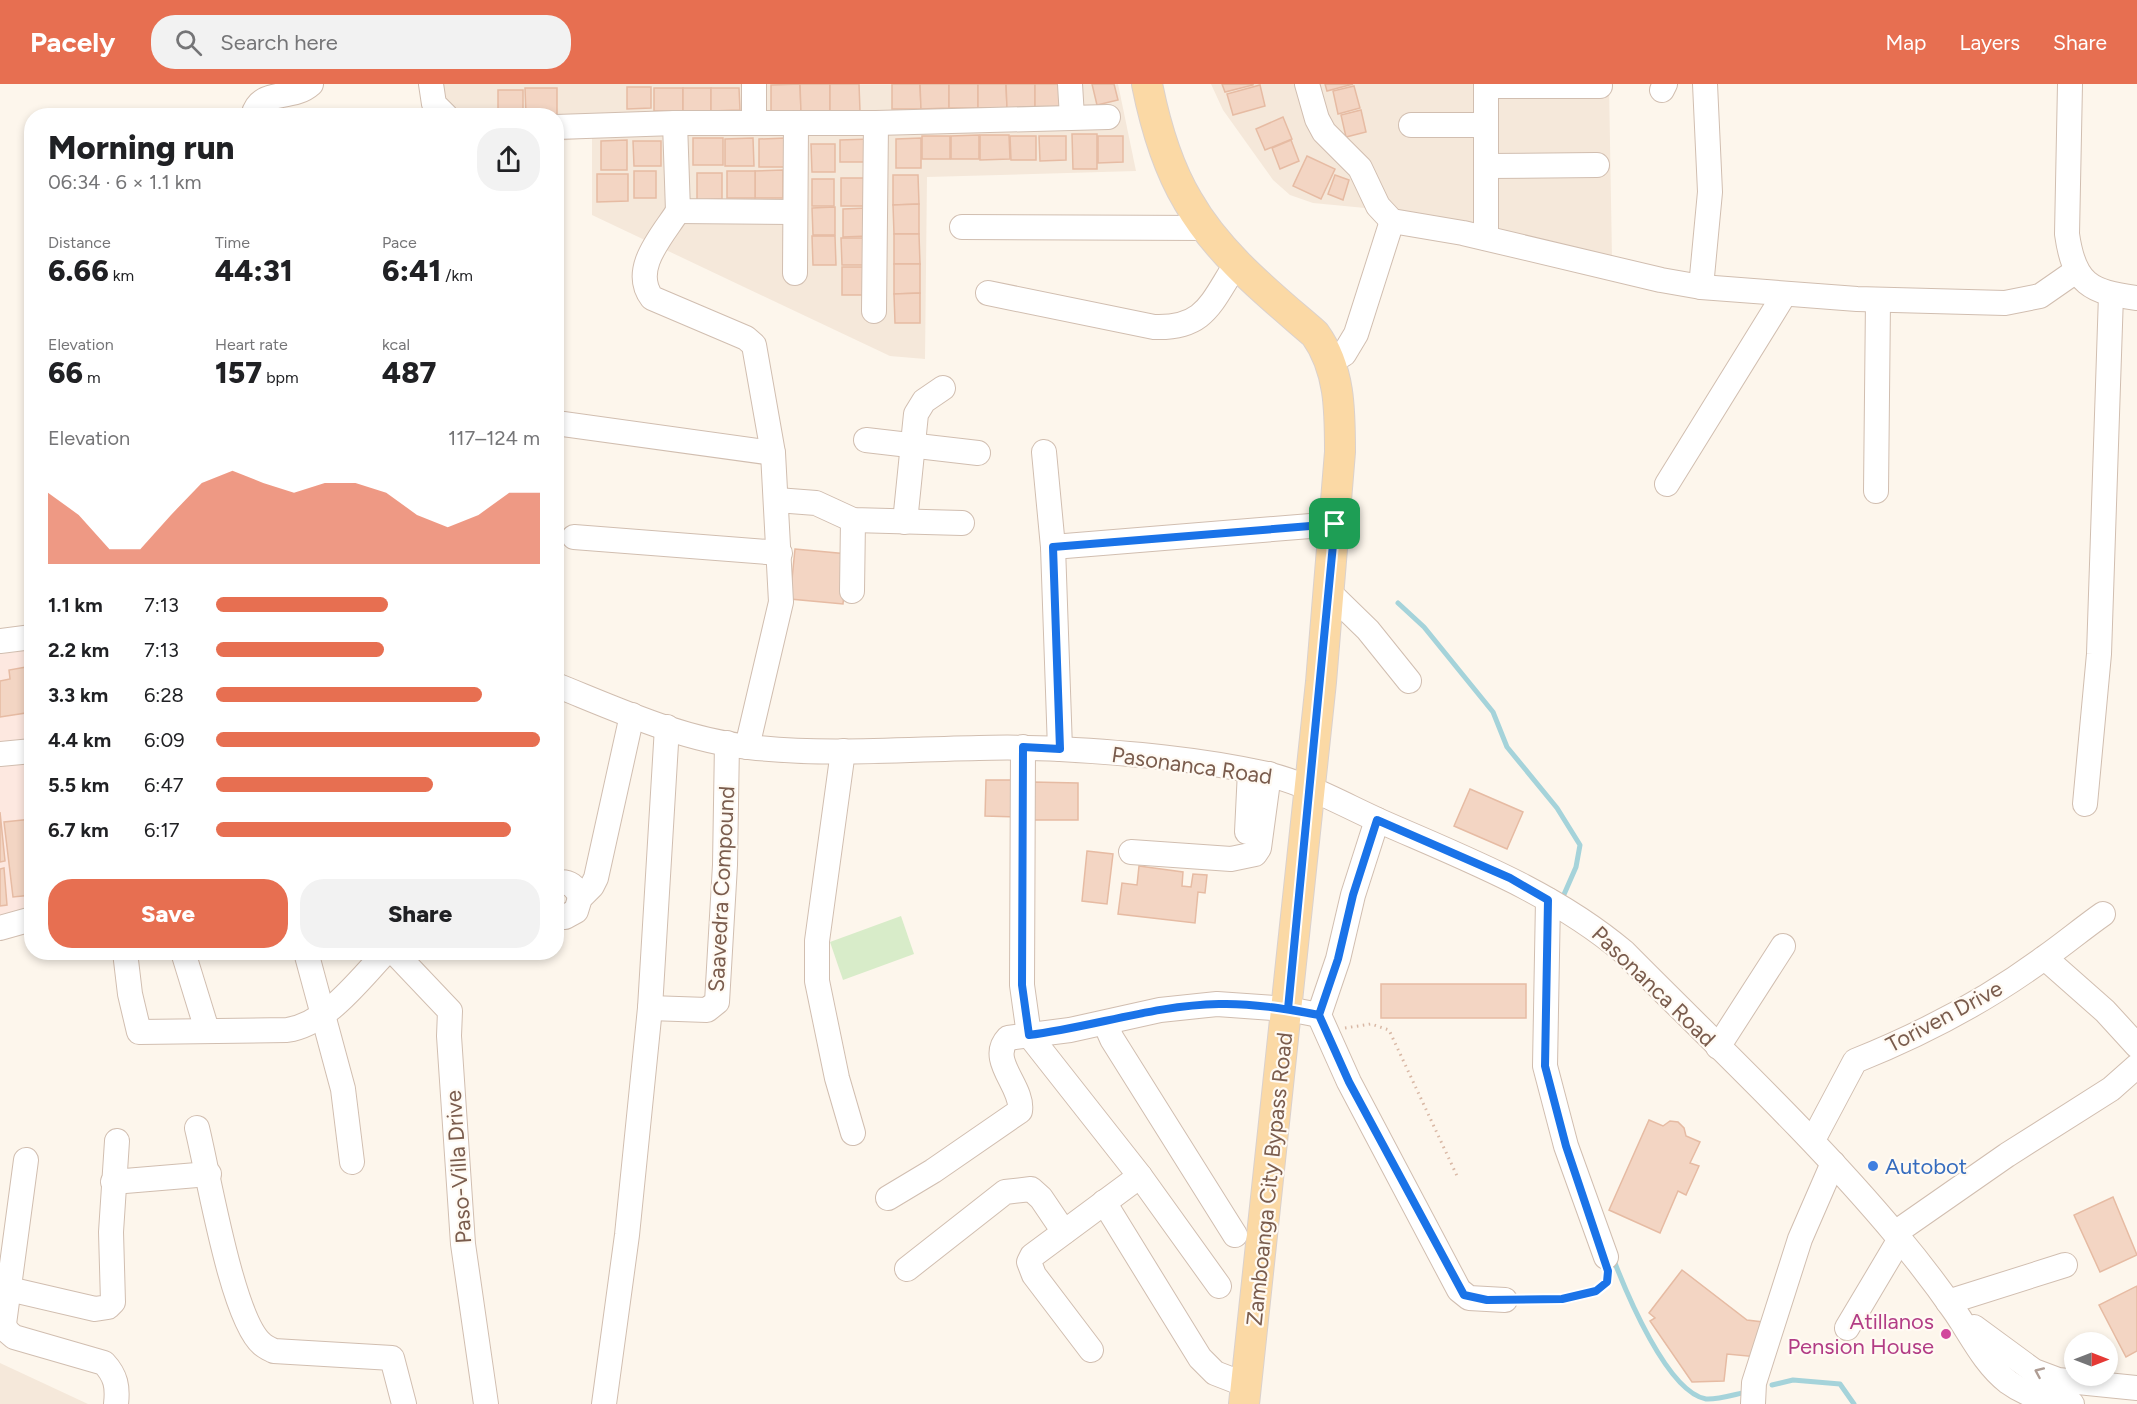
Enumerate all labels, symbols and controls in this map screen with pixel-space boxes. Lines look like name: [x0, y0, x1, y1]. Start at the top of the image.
search box: [151, 15, 571, 69]
text: Pacely: [30, 25, 115, 59]
icon: search: [172, 26, 205, 59]
text: Search here: [220, 29, 338, 56]
text: Map: [1886, 30, 1926, 55]
text: Layers: [1959, 30, 2020, 55]
text: Share: [2053, 30, 2107, 55]
text: Morning run: [48, 128, 234, 167]
button: share: [477, 128, 540, 191]
text: 06:34 · 6 × 1.1 km: [48, 170, 201, 194]
text: Distance: [48, 233, 111, 252]
text: Time: [215, 233, 250, 252]
text: Pace: [382, 233, 417, 252]
text: 6.66: [48, 252, 109, 289]
text: 44:31: [215, 252, 293, 289]
text: 6:41: [382, 252, 441, 289]
text: km: [109, 266, 134, 285]
text: /km: [441, 266, 473, 285]
text: Elevation: [48, 335, 114, 354]
text: Heart rate: [215, 335, 288, 354]
text: kcal: [382, 335, 410, 354]
text: 66: [48, 354, 83, 391]
text: 157: [215, 354, 262, 391]
text: 487: [382, 354, 436, 391]
text: m: [83, 368, 101, 387]
text: bpm: [262, 368, 299, 387]
text: Elevation: [48, 426, 130, 450]
text: 117–124 m: [448, 426, 540, 450]
pin: [1309, 498, 1360, 549]
icon: arrive: [1318, 507, 1351, 540]
text: 1.1 km: [48, 593, 103, 617]
text: 7:13: [144, 593, 179, 617]
text: 2.2 km: [48, 638, 109, 662]
text: 7:13: [144, 638, 179, 662]
text: 3.3 km: [48, 683, 108, 707]
text: 6:28: [144, 683, 184, 707]
text: 4.4 km: [48, 728, 111, 752]
text: 6:09: [144, 728, 185, 752]
street label: Pasonanca Road: [1110, 741, 1274, 790]
text: 5.5 km: [48, 773, 109, 797]
text: 6:47: [144, 773, 184, 797]
street label: Saavedra Compound: [703, 785, 740, 993]
text: 6.7 km: [48, 818, 109, 842]
text: 6:17: [144, 818, 179, 842]
button: Save: [48, 879, 288, 948]
button: Share: [300, 879, 540, 948]
street label: Pasonanca Road: [1586, 920, 1721, 1052]
street label: Toriven Drive: [1881, 975, 2007, 1058]
street label: Zamboanga City Bypass Road: [1241, 1031, 1298, 1327]
street label: Paso-Villa Drive: [440, 1089, 477, 1244]
place label: Autobot: [1885, 1153, 1967, 1180]
marker: Autobot: [1866, 1159, 1880, 1173]
place label: Atillanos Pension House: [1788, 1308, 1934, 1360]
marker: Atillanos Pension House: [1939, 1327, 1953, 1341]
north arrow: [2064, 1332, 2118, 1386]
map controls: [2064, 1332, 2118, 1386]
one-way arrow: [2034, 1367, 2045, 1379]

